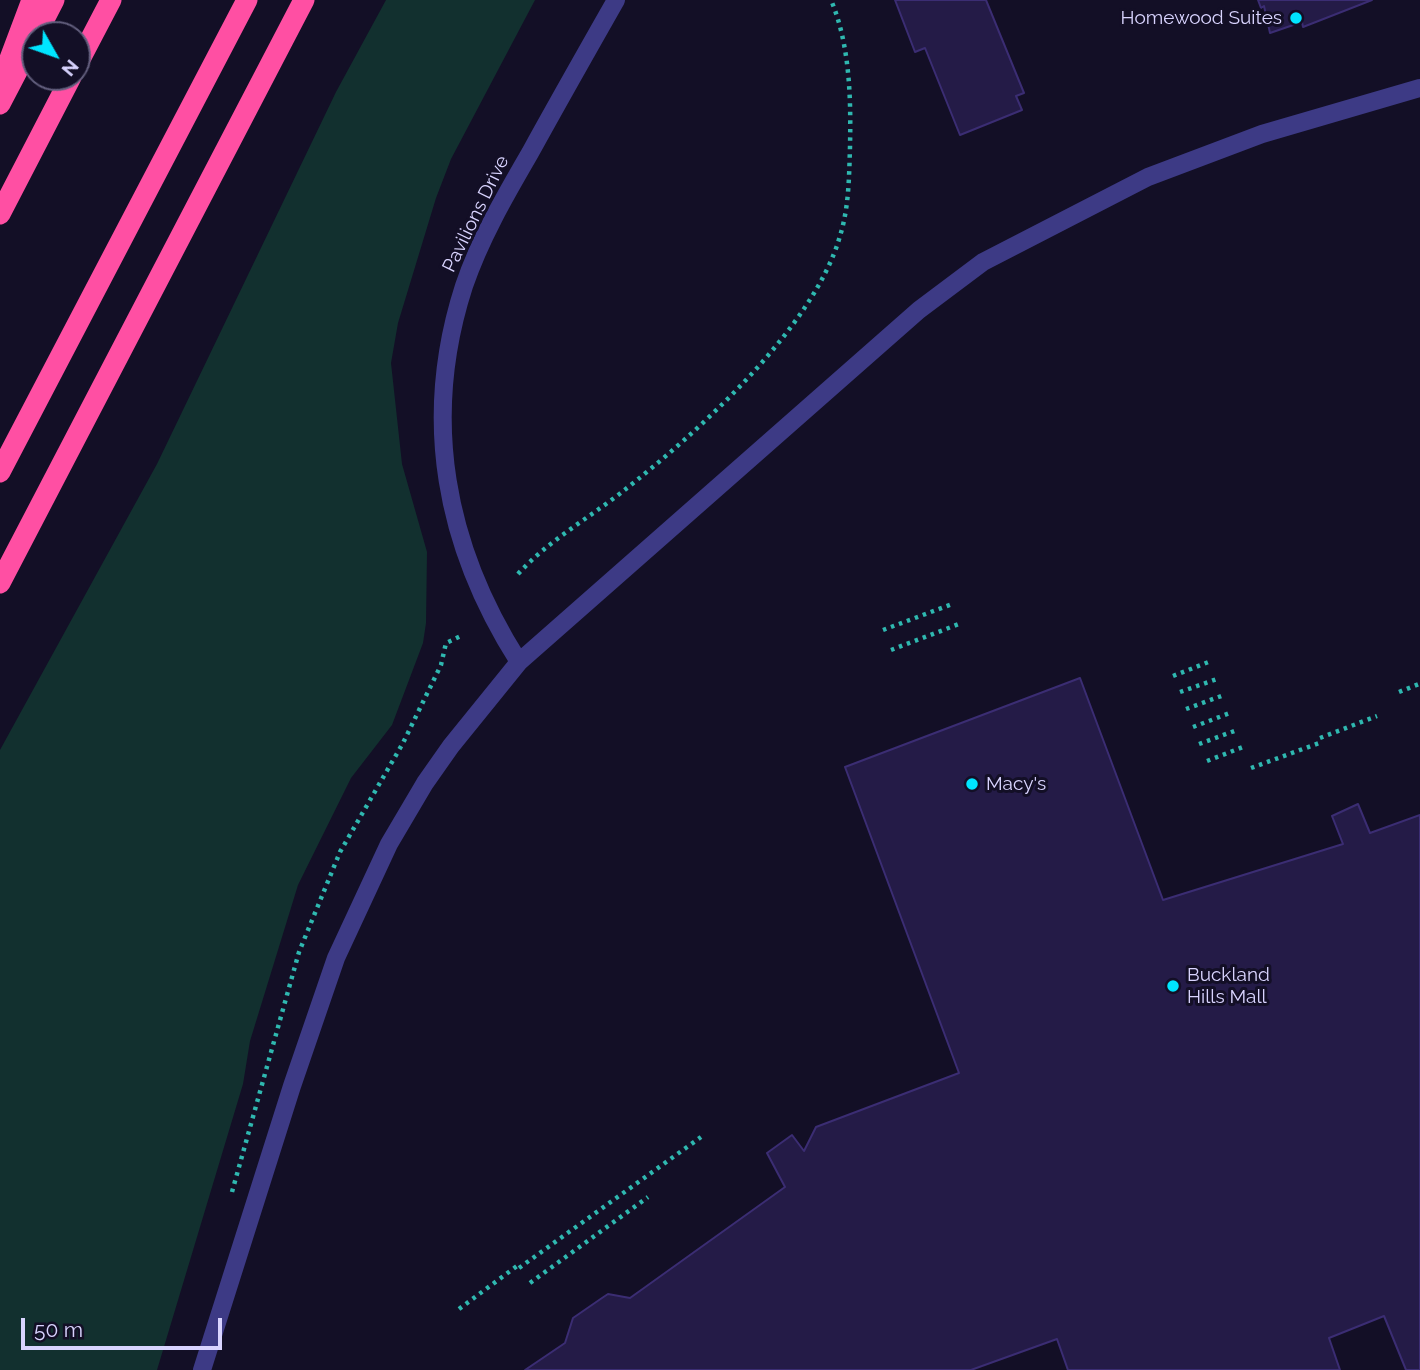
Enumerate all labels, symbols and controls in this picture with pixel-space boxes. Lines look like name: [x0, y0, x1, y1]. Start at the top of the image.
place label: Homewood Suites: [1121, 7, 1282, 29]
marker: Homewood Suites: [1288, 10, 1304, 26]
north arrow: [21, 21, 91, 91]
text: N: [57, 56, 84, 81]
street label: Pavilions Drive: [438, 152, 514, 276]
place label: Macy's: [986, 773, 1046, 795]
marker: Macy's: [964, 776, 980, 792]
place label: Buckland Hills Mall: [1187, 964, 1270, 1008]
marker: Buckland Hills Mall: [1165, 978, 1181, 994]
scale bar: [24, 1304, 226, 1348]
text: 50 m: [34, 1317, 83, 1342]

